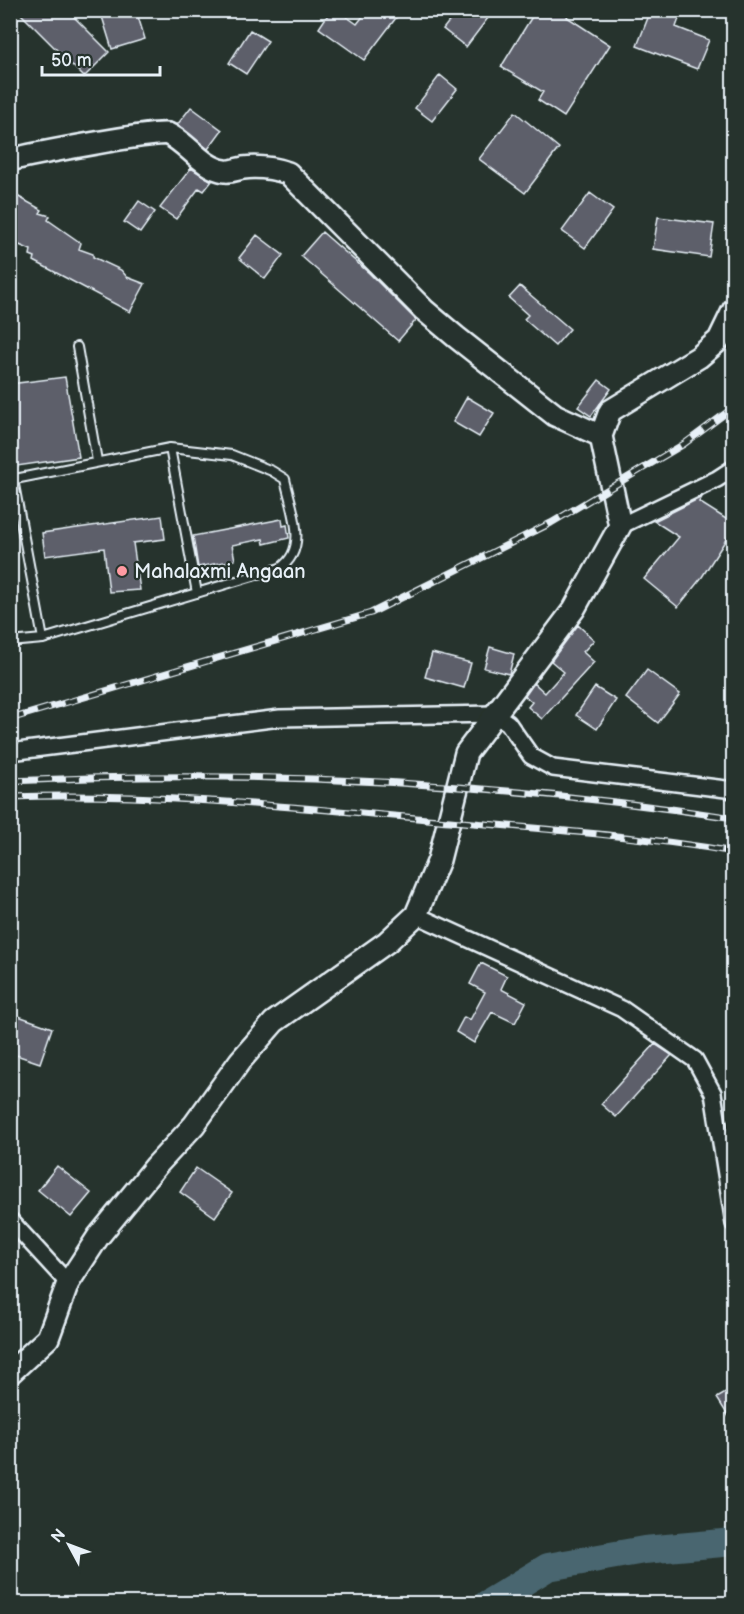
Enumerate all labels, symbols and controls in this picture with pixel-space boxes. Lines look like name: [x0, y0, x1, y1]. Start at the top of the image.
scale bar: [42, 39, 160, 77]
text: 50 m: [51, 50, 92, 71]
place label: Mahalaxmi Angaan: [134, 560, 306, 584]
marker: Mahalaxmi Angaan: [115, 564, 129, 578]
north arrow: [39, 1515, 99, 1575]
text: N: [48, 1525, 70, 1547]

